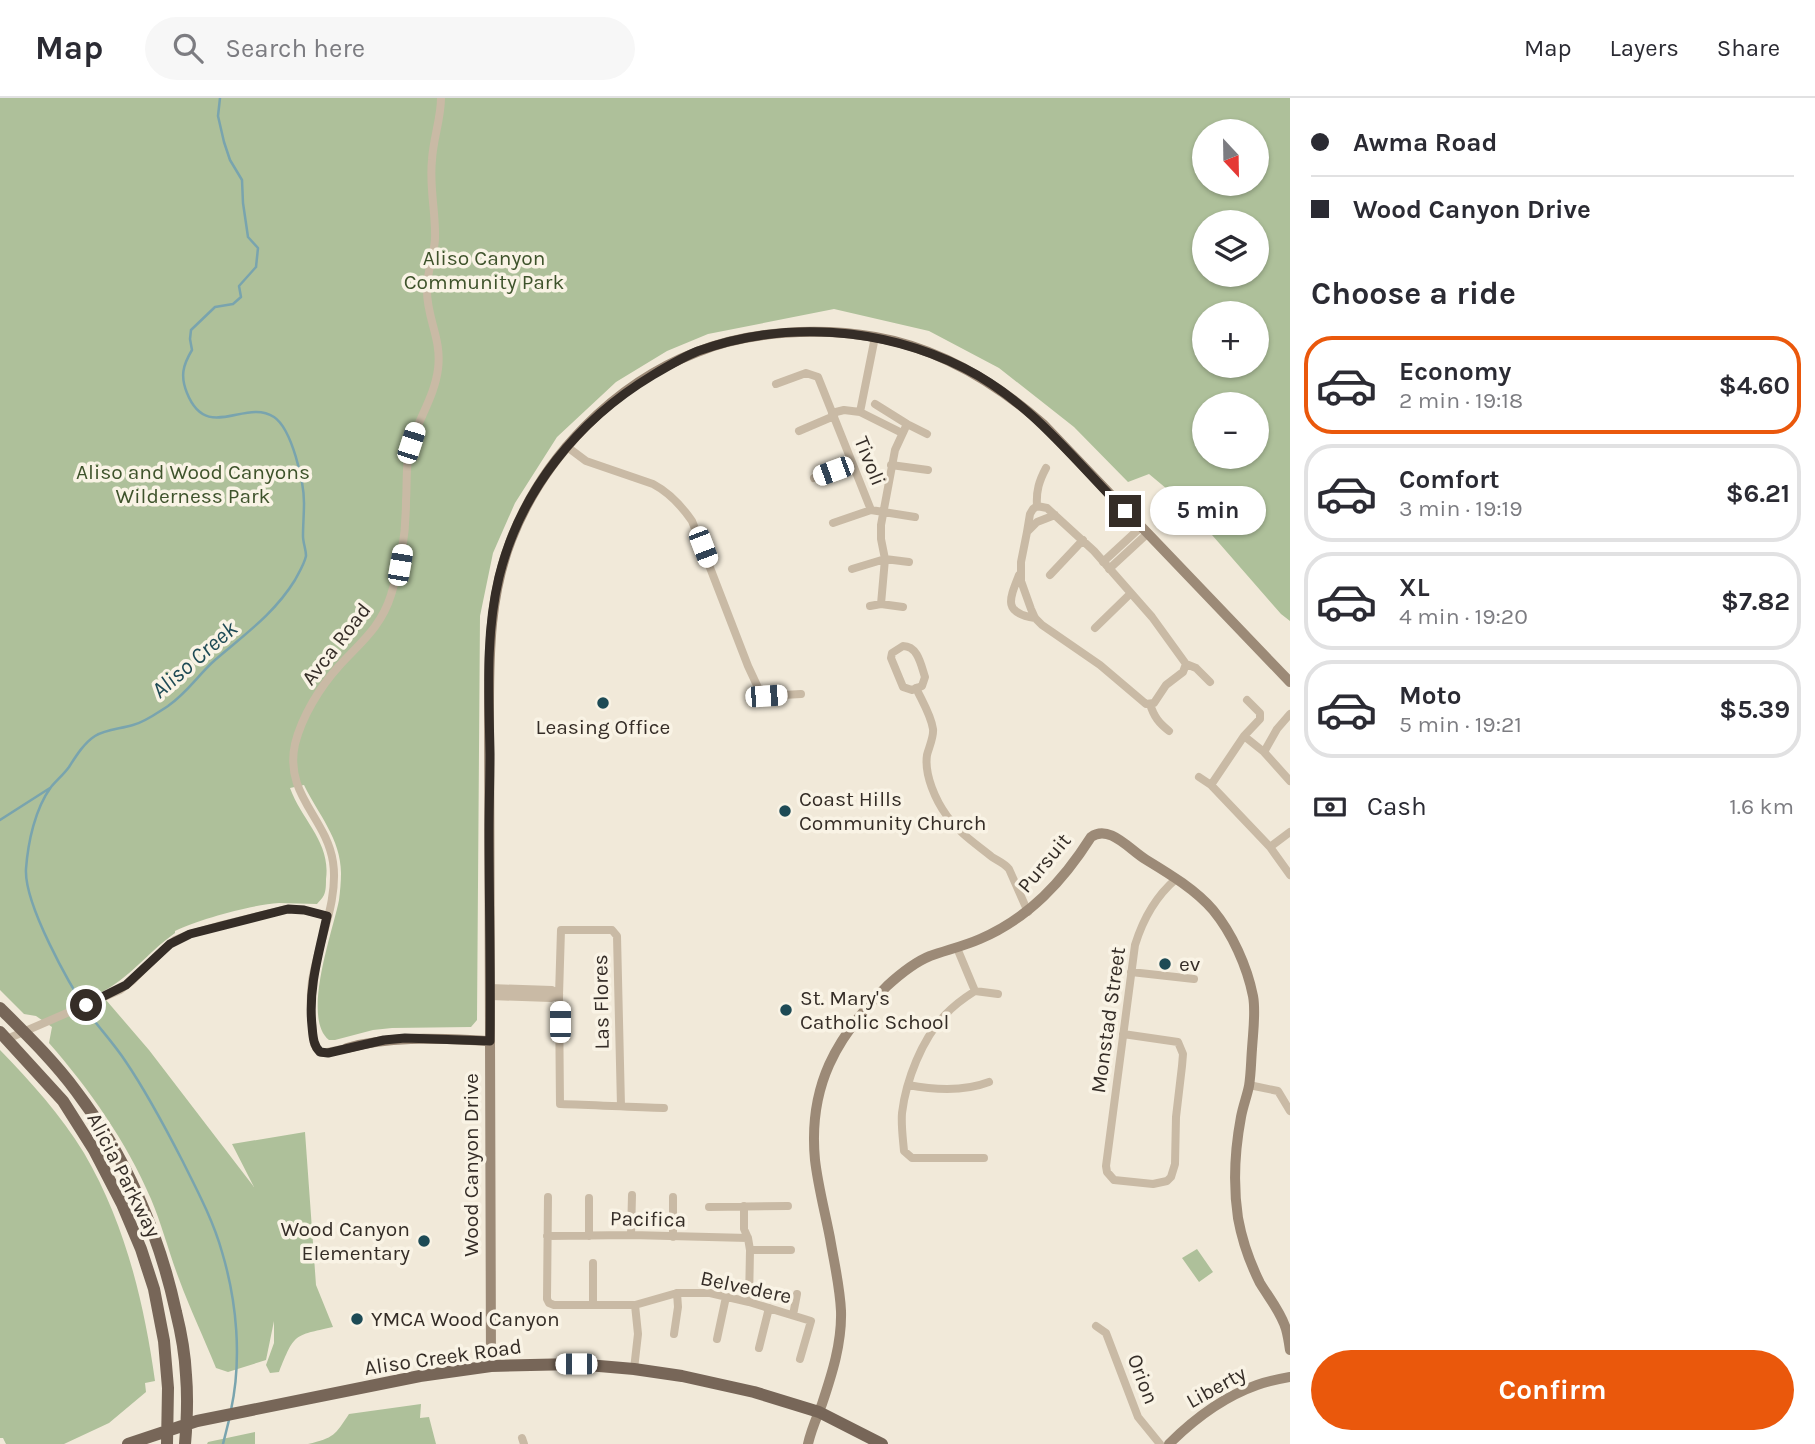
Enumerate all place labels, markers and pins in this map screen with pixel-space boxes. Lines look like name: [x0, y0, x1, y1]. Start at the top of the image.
marker: Leasing Office: [595, 695, 611, 711]
place label: Leasing Office: [536, 715, 670, 739]
place label: Coast Hills Community Church: [799, 787, 986, 835]
marker: Coast Hills Community Church: [777, 803, 793, 819]
place label: ev: [1179, 952, 1201, 976]
marker: ev: [1157, 956, 1173, 972]
place label: St. Mary's Catholic School: [800, 986, 949, 1034]
marker: St. Mary's Catholic School: [778, 1002, 794, 1018]
place label: Wood Canyon Elementary: [280, 1217, 410, 1265]
marker: Wood Canyon Elementary: [416, 1233, 432, 1249]
place label: YMCA Wood Canyon: [371, 1307, 560, 1331]
marker: YMCA Wood Canyon: [349, 1311, 365, 1327]

